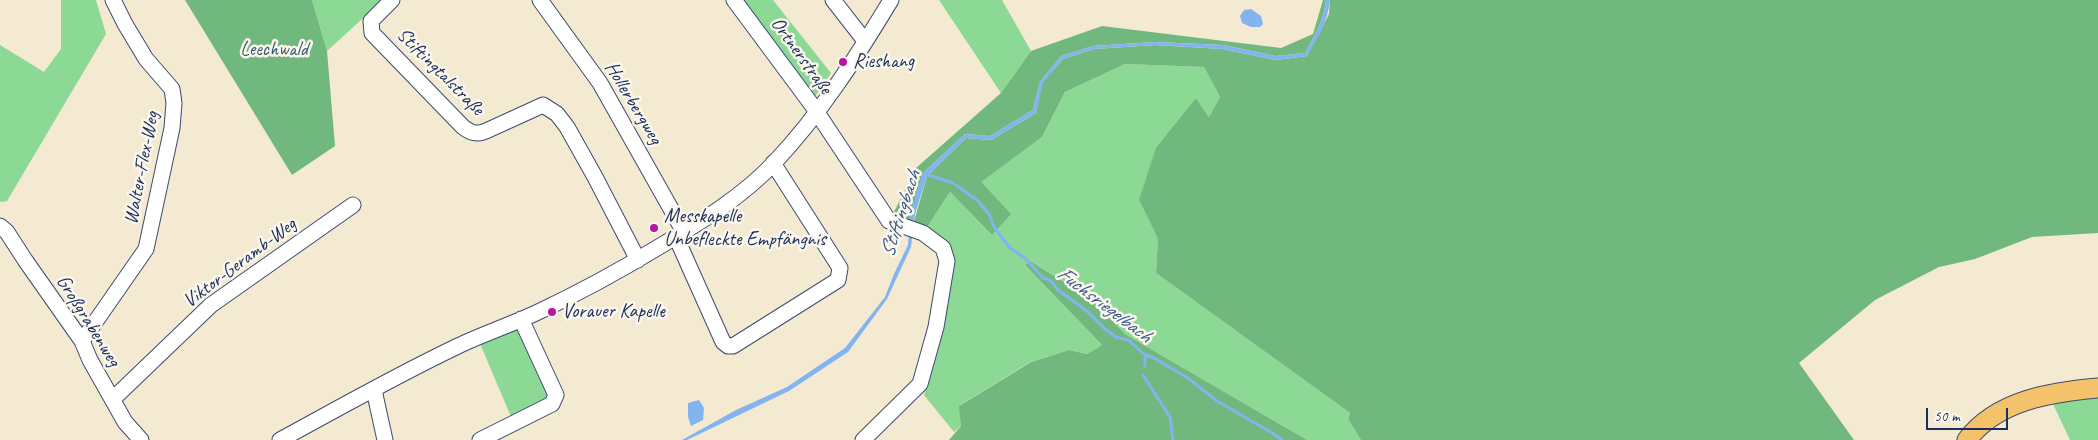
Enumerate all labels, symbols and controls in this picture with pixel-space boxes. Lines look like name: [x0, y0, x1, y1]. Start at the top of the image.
street label: Ortnerstraße: [765, 13, 837, 99]
street label: Stiftingtalstraße: [391, 23, 489, 121]
park label: Leechwald: [240, 38, 308, 62]
place label: Rieshang: [853, 50, 914, 74]
marker: Rieshang: [837, 56, 849, 68]
street label: Hollerbergweg: [599, 57, 667, 149]
street label: Walter-Flex-Weg: [119, 110, 165, 226]
water label: Stiftingbach: [875, 168, 927, 260]
place label: Messkapelle Unbefleckte Empfängnis: [664, 205, 826, 252]
street label: Viktor-Geramb-Weg: [179, 213, 301, 313]
marker: Messkapelle Unbefleckte Empfängnis: [648, 222, 660, 234]
water label: Fuchsriegelbach: [1052, 261, 1156, 349]
street label: Großgrabenweg: [50, 271, 126, 371]
place label: Vorauer Kapelle: [562, 300, 665, 324]
marker: Vorauer Kapelle: [546, 306, 558, 318]
scale bar: [1928, 398, 2010, 430]
text: 50 m: [1934, 407, 1960, 426]

